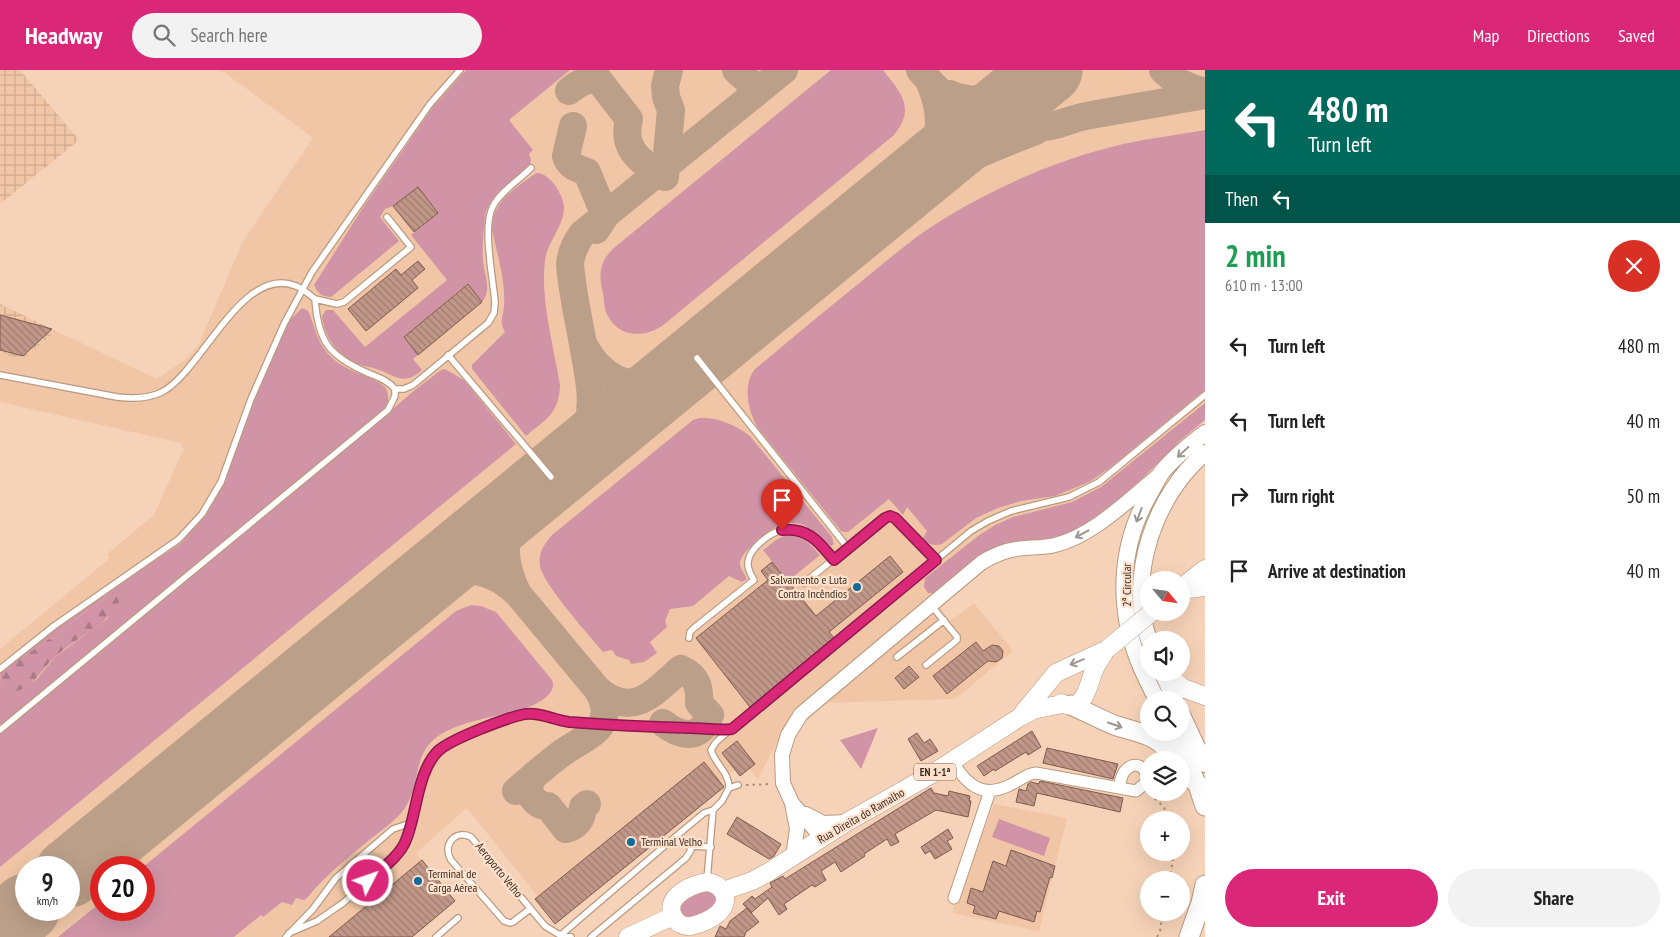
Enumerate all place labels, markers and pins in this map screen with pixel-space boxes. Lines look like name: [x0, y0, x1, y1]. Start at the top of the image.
pin: [761, 479, 803, 530]
place label: Salvamento e Luta Contra Incêndios: [770, 572, 847, 601]
marker: Salvamento e Luta Contra Incêndios: [851, 581, 863, 593]
place label: Terminal Velho: [641, 834, 702, 849]
marker: Terminal Velho: [625, 836, 637, 848]
place label: Terminal de Carga Aérea: [428, 866, 477, 895]
marker: Terminal de Carga Aérea: [412, 875, 424, 887]

